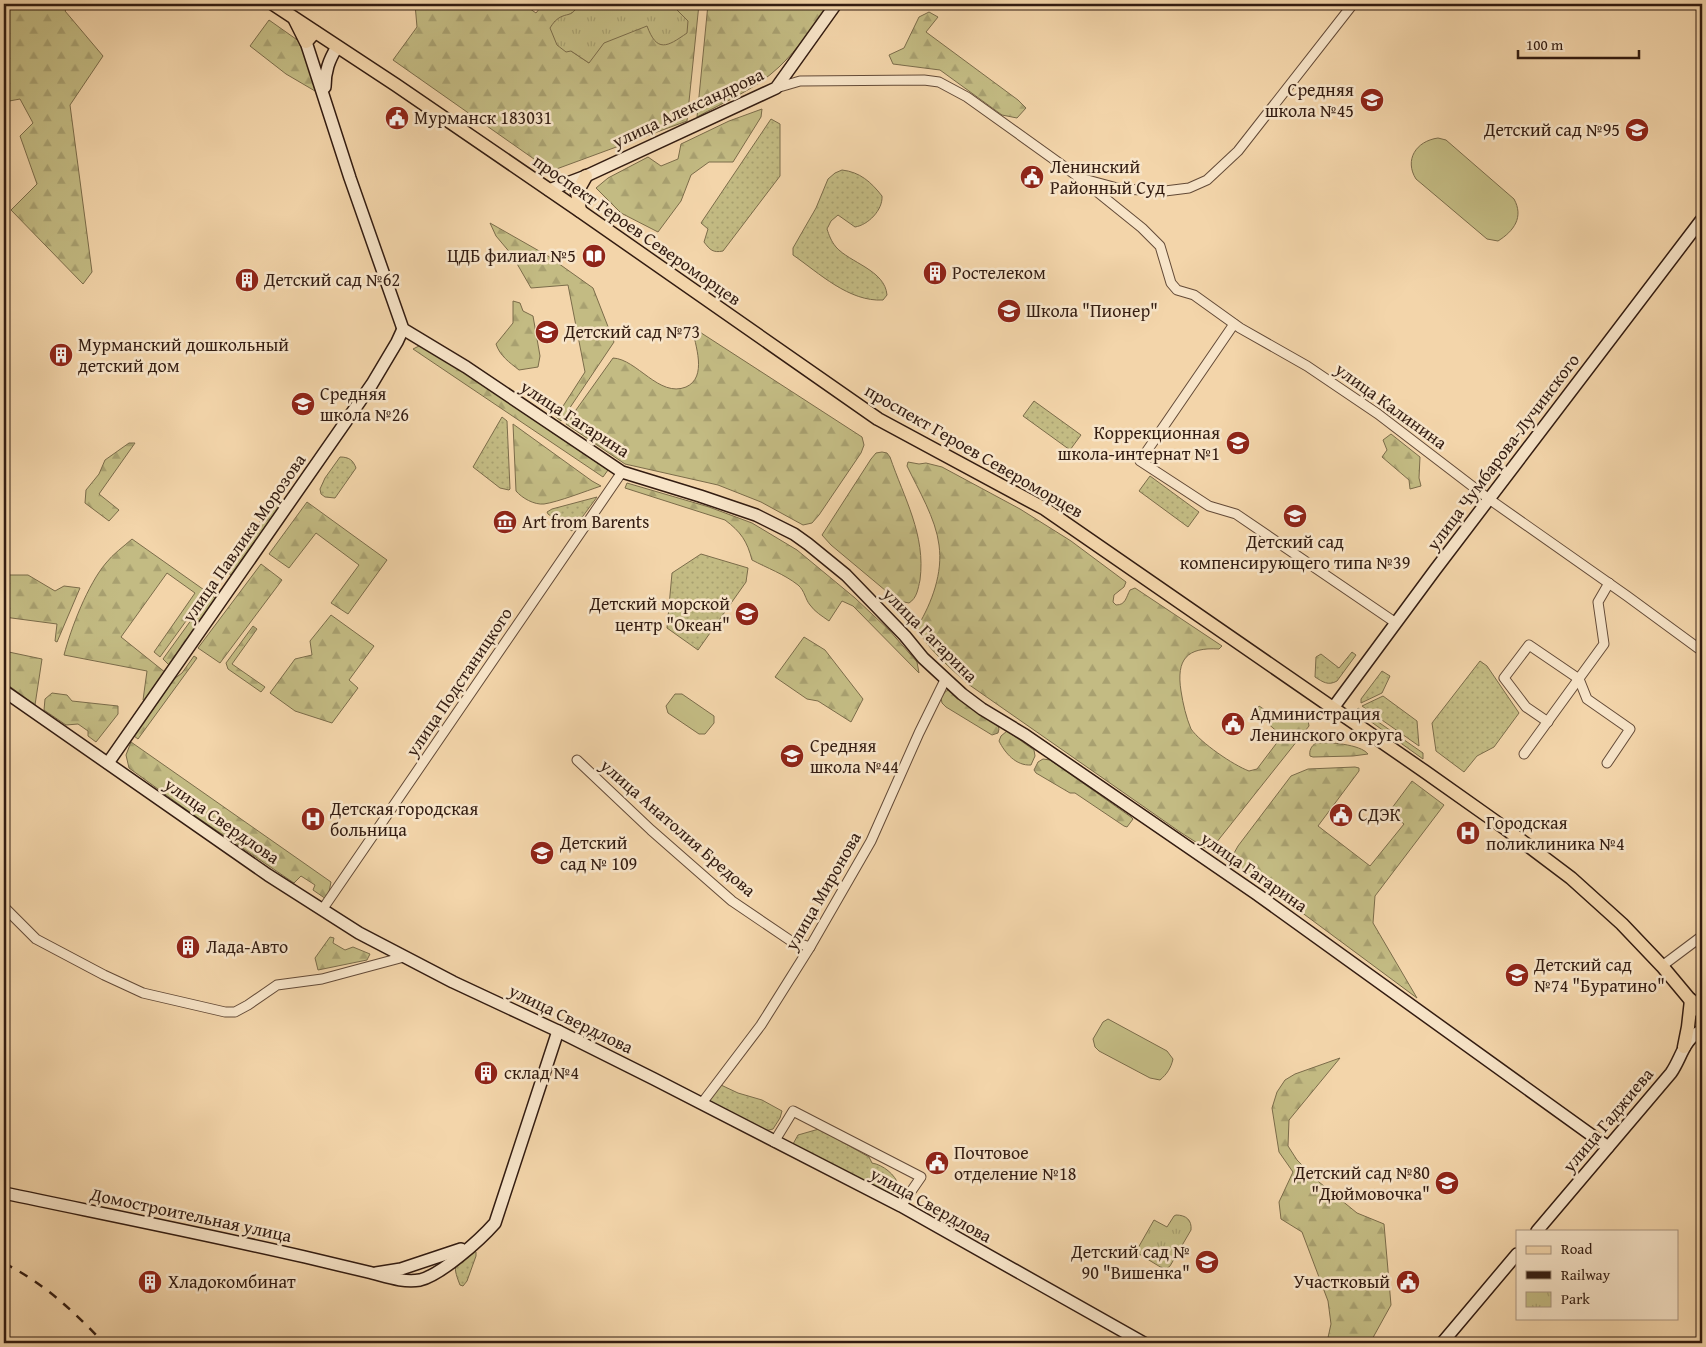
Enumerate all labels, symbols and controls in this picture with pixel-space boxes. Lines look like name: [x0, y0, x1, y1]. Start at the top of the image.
scale bar: [1518, 28, 1640, 60]
text: 100 m: [1526, 34, 1564, 55]
street label: улица Александрова: [607, 60, 768, 155]
place label: Средняя школа №45: [1265, 76, 1354, 124]
school or university icon: Средняя школа №45: [1359, 87, 1385, 113]
place label: Мурманск 183031: [414, 104, 552, 131]
public building icon: Мурманск 183031: [384, 105, 410, 131]
place label: Детский сад №95: [1483, 116, 1620, 143]
school or university icon: Детский сад №95: [1624, 117, 1650, 143]
street label: проспект Героев Североморцев: [528, 147, 747, 312]
place label: Ленинский Районный Суд: [1050, 153, 1165, 201]
public building icon: Ленинский Районный Суд: [1019, 164, 1045, 190]
place label: ЦДБ филиал №5: [447, 242, 576, 269]
library icon: ЦДБ филиал №5: [581, 243, 607, 269]
place label: Ростелеком: [952, 259, 1046, 286]
building icon: Ростелеком: [922, 260, 948, 286]
place label: Детский сад №62: [263, 266, 400, 293]
building icon: Детский сад №62: [234, 267, 260, 293]
place label: Школа "Пионер": [1026, 297, 1158, 324]
school or university icon: Школа "Пионер": [996, 298, 1022, 324]
place label: Детский сад №73: [563, 318, 700, 345]
school or university icon: Детский сад №73: [534, 319, 560, 345]
place label: Мурманский дошкольный детский дом: [78, 331, 289, 379]
building icon: Мурманский дошкольный детский дом: [48, 342, 74, 368]
street label: улица Чумбарова-Лучинского: [1419, 348, 1586, 557]
street label: улица Калинина: [1329, 355, 1453, 456]
street label: улица Гагарина: [514, 373, 636, 464]
street label: проспект Героев Североморцев: [860, 377, 1089, 525]
place label: Средняя школа №26: [320, 380, 409, 428]
school or university icon: Средняя школа №26: [290, 391, 316, 417]
place label: Коррекционная школа-интернат №1: [1058, 419, 1220, 467]
school or university icon: Коррекционная школа-интернат №1: [1225, 430, 1251, 456]
street label: улица Павлика Морозова: [174, 447, 312, 628]
school or university icon: Детский сад компенсирующего типа №39: [1282, 503, 1308, 529]
place label: Art from Barents: [522, 508, 649, 535]
museum icon: Art from Barents: [492, 509, 518, 535]
place label: Детский сад компенсирующего типа №39: [1180, 528, 1410, 576]
street label: улица Гагарина: [876, 580, 985, 689]
place label: Детский морской центр "Океан": [589, 590, 730, 638]
school or university icon: Детский морской центр "Океан": [734, 601, 760, 627]
street label: улица Подстаницкого: [398, 602, 519, 763]
place label: Администрация Ленинского округа: [1250, 700, 1403, 748]
public building icon: Администрация Ленинского округа: [1220, 711, 1246, 737]
place label: Средняя школа №44: [810, 732, 899, 780]
school or university icon: Средняя школа №44: [779, 743, 805, 769]
street label: улица Анатолия Бредова: [594, 752, 762, 903]
street label: улица Свердлова: [158, 770, 286, 871]
place label: Детская городская больница: [329, 795, 478, 843]
place label: СДЭК: [1358, 801, 1401, 828]
public building icon: СДЭК: [1328, 802, 1354, 828]
hospital icon: Детская городская больница: [300, 806, 326, 832]
place label: Городская поликлиника №4: [1486, 809, 1625, 857]
hospital icon: Городская поликлиника №4: [1455, 820, 1481, 846]
street label: улица Гагарина: [1194, 824, 1314, 919]
street label: улица Миронова: [777, 826, 868, 956]
place label: Детский сад № 109: [559, 829, 637, 877]
school or university icon: Детский сад № 109: [529, 840, 555, 866]
place label: Лада-Авто: [206, 933, 288, 960]
building icon: Лада-Авто: [175, 934, 201, 960]
place label: Детский сад №74 "Буратино": [1533, 951, 1665, 999]
school or university icon: Детский сад №74 "Буратино": [1504, 962, 1530, 988]
street label: улица Свердлова: [504, 976, 638, 1061]
place label: склад №4: [504, 1059, 579, 1086]
building icon: склад №4: [473, 1060, 499, 1086]
street label: улица Гаджиева: [1555, 1061, 1660, 1179]
place label: Почтовое отделение №18: [954, 1139, 1076, 1187]
public building icon: Почтовое отделение №18: [924, 1150, 950, 1176]
street label: улица Свердлова: [865, 1159, 997, 1249]
place label: Детский сад №80 "Дюймовочка": [1293, 1159, 1430, 1207]
school or university icon: Детский сад №80 "Дюймовочка": [1434, 1170, 1460, 1196]
street label: Домостроительная улица: [87, 1180, 295, 1249]
legend: [1516, 1230, 1678, 1320]
place label: Детский сад № 90 "Вишенка": [1070, 1238, 1190, 1286]
text: Road: [1561, 1238, 1592, 1259]
school or university icon: Детский сад № 90 "Вишенка": [1194, 1249, 1220, 1275]
text: Railway: [1561, 1264, 1611, 1285]
place label: Хладокомбинат: [168, 1268, 296, 1295]
place label: Участковый: [1293, 1268, 1390, 1295]
building icon: Хладокомбинат: [137, 1269, 163, 1295]
public building icon: Участковый: [1395, 1269, 1421, 1295]
text: Park: [1561, 1288, 1590, 1309]

